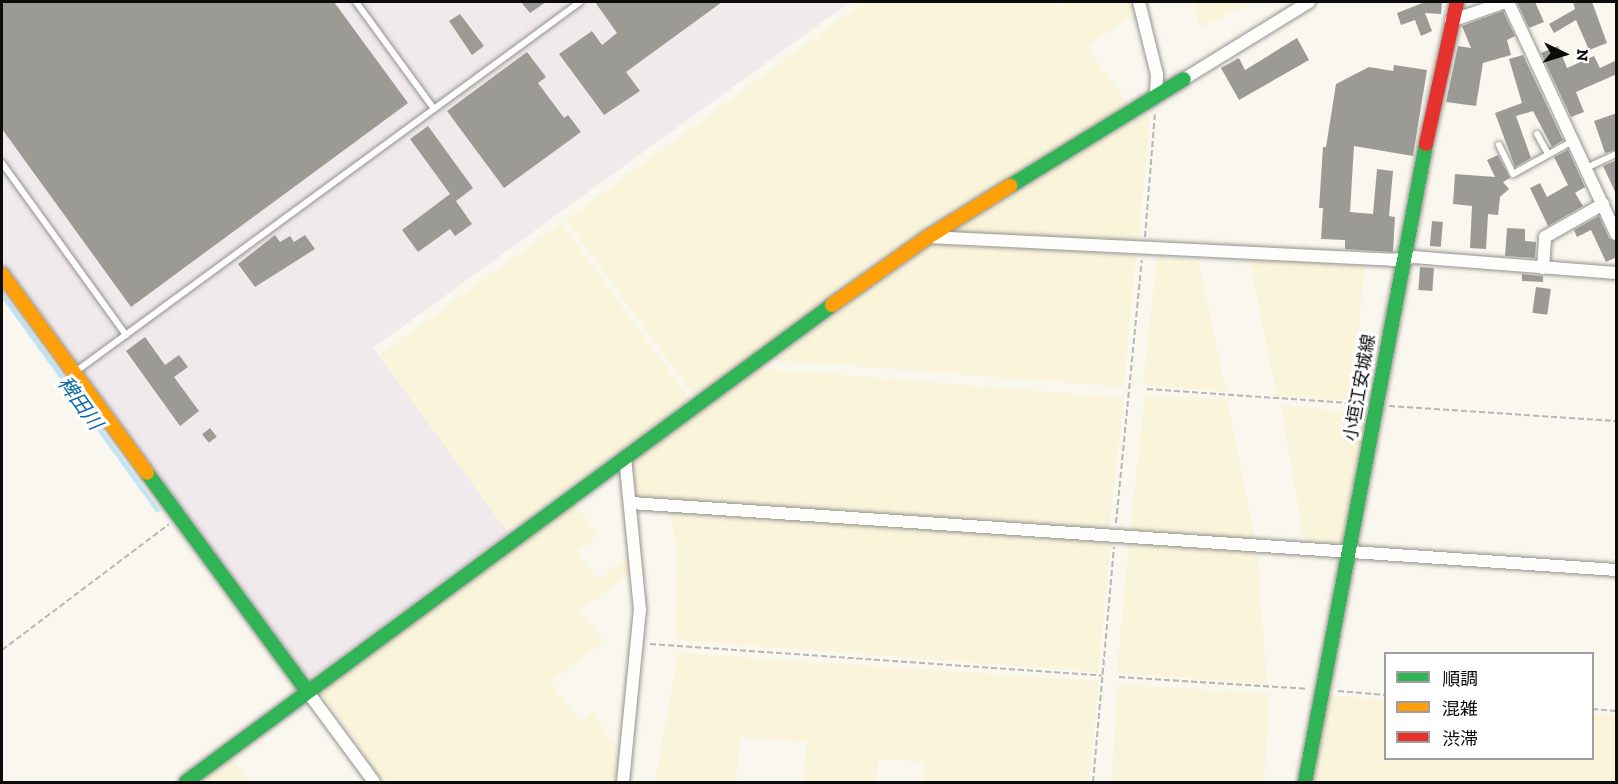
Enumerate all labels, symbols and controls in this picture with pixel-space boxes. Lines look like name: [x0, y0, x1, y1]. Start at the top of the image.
north arrow: [1534, 24, 1594, 84]
text: N: [1573, 49, 1592, 62]
street label: 小垣江安城線: [1340, 333, 1380, 443]
water label: 稗田川: [53, 372, 107, 434]
legend: [1384, 652, 1594, 760]
text: 順調: [1442, 668, 1478, 690]
text: 混雑: [1442, 698, 1478, 720]
text: 渋滞: [1442, 728, 1478, 750]

